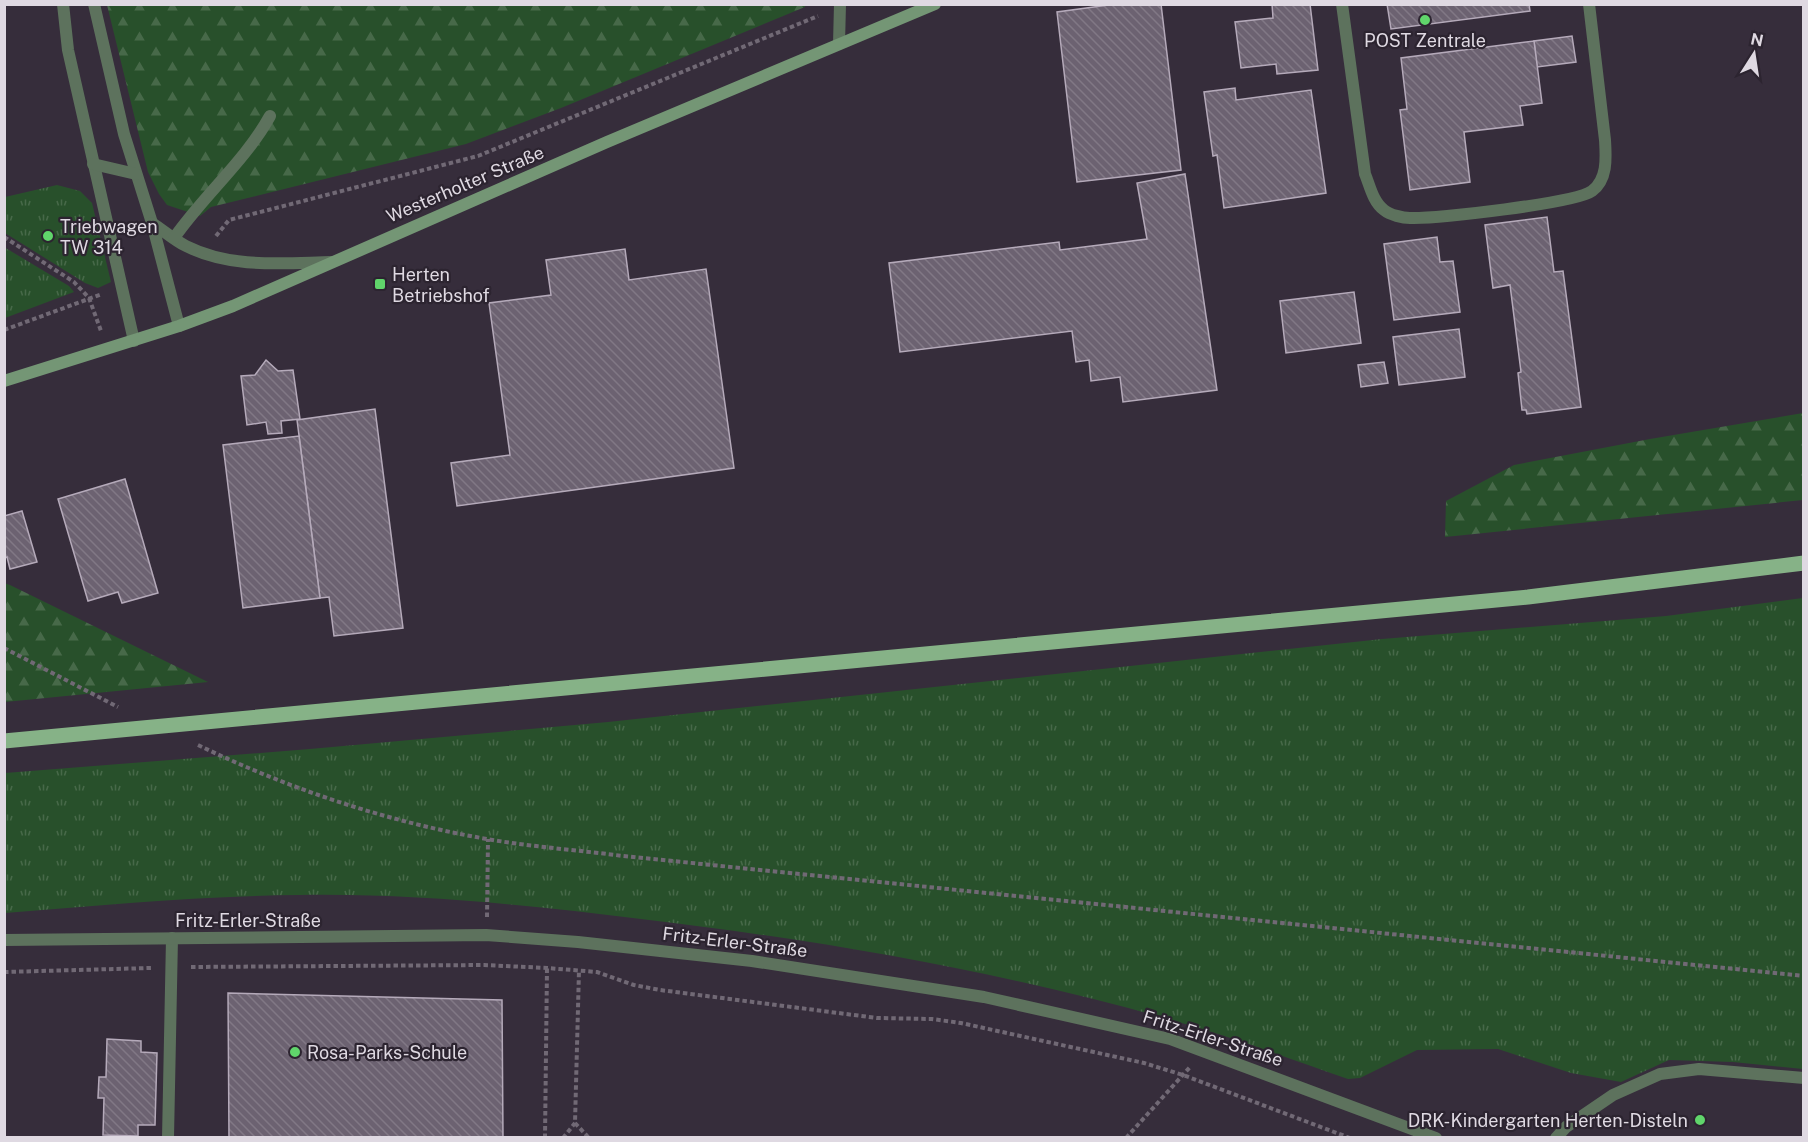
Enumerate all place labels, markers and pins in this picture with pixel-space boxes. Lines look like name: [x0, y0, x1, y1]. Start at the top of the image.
marker: POST Zentrale: [1418, 13, 1432, 27]
place label: POST Zentrale: [1364, 30, 1486, 51]
place label: Triebwagen TW 314: [60, 216, 158, 258]
marker: Triebwagen TW 314: [41, 229, 55, 243]
place label: Herten Betriebshof: [392, 264, 490, 306]
marker: Herten Betriebshof: [373, 277, 387, 291]
place label: Rosa-Parks-Schule: [307, 1042, 467, 1063]
marker: Rosa-Parks-Schule: [288, 1045, 302, 1059]
place label: DRK-Kindergarten Herten-Disteln: [1408, 1110, 1688, 1131]
marker: DRK-Kindergarten Herten-Disteln: [1693, 1113, 1707, 1127]

